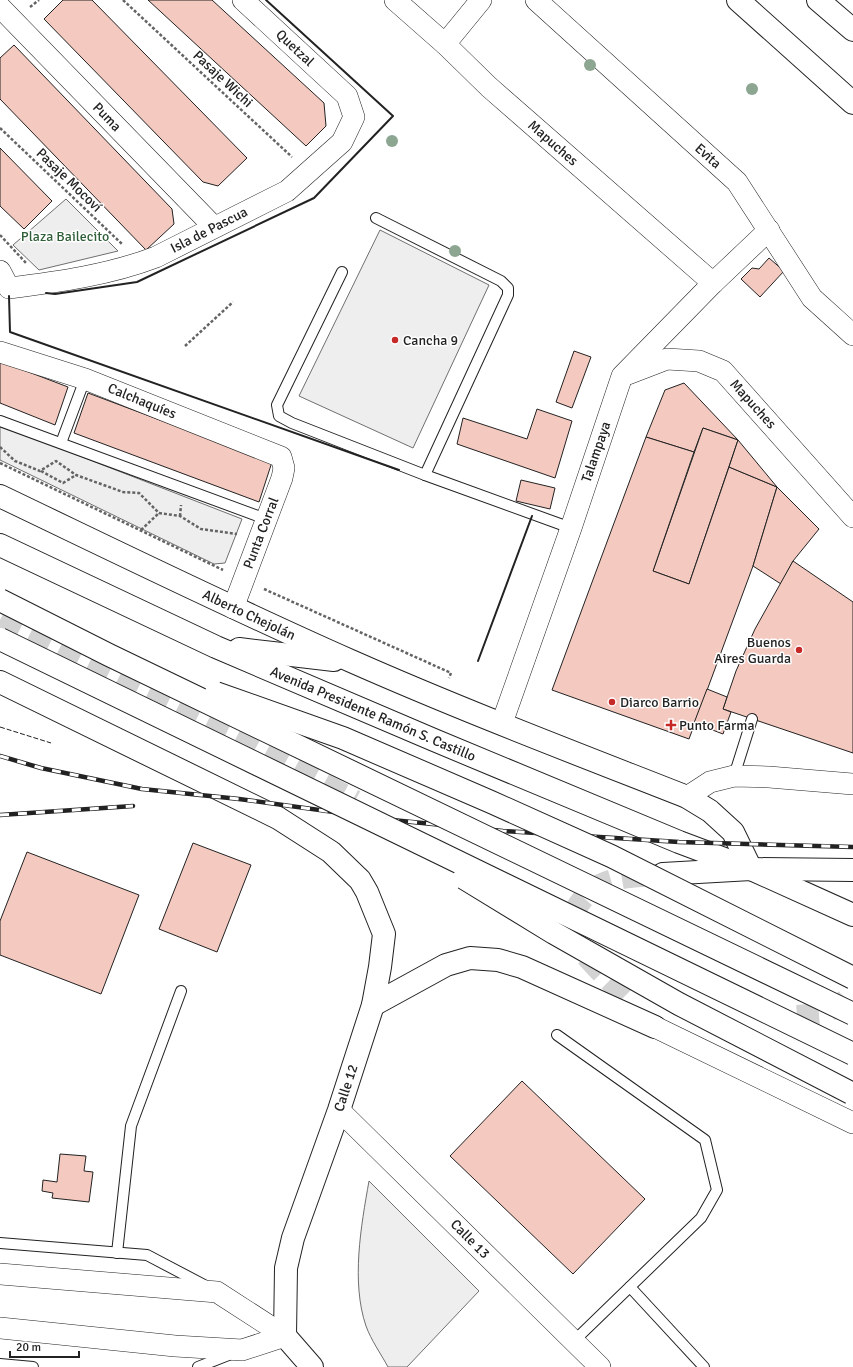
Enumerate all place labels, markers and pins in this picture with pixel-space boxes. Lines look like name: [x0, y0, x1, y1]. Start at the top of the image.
place label: Cancha 9: [403, 332, 458, 349]
marker: Cancha 9: [390, 335, 400, 345]
place label: Buenos Aires Guarda: [714, 634, 791, 667]
marker: Buenos Aires Guarda: [794, 645, 804, 655]
place label: Diarco Barrio: [620, 694, 699, 711]
marker: Diarco Barrio: [607, 697, 617, 707]
place label: Punto Farma: [679, 717, 755, 734]
marker: Punto Farma: [666, 720, 676, 730]

